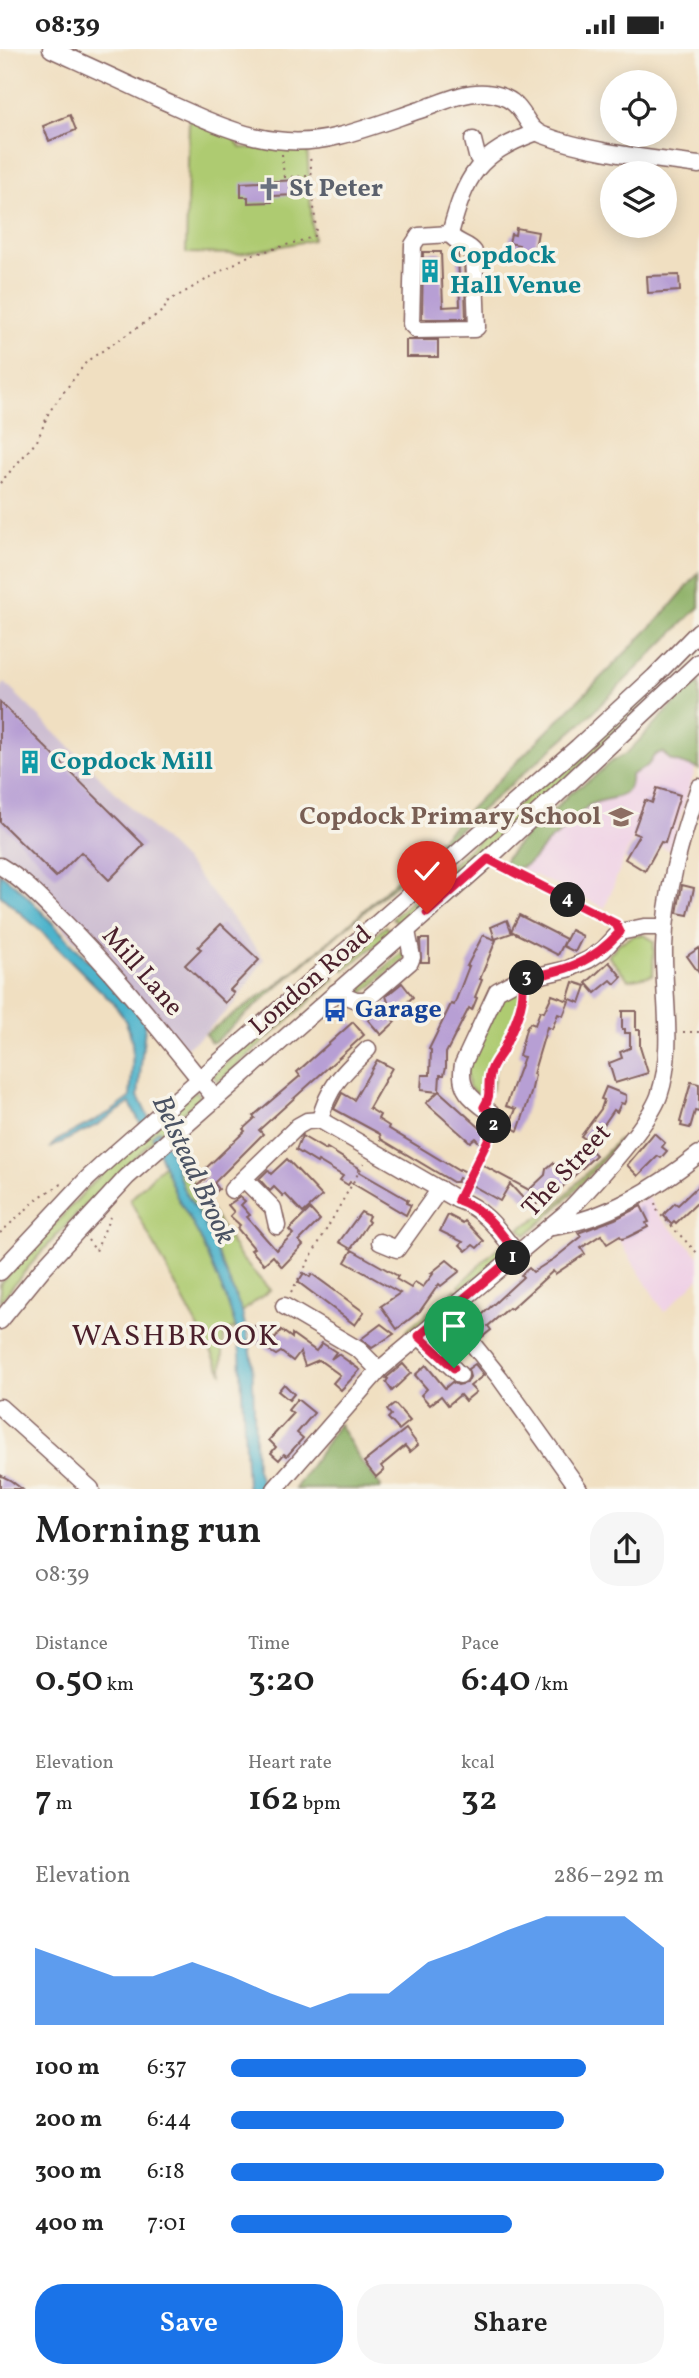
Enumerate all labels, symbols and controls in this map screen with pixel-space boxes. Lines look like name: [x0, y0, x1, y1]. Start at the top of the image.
text: 08:39: [35, 7, 100, 43]
map controls: [600, 70, 677, 238]
button: locate: [600, 70, 677, 147]
button: layers: [600, 161, 677, 238]
place label: St Peter: [289, 171, 383, 207]
church icon: St Peter: [255, 175, 283, 203]
place label: Copdock Hall Venue: [450, 238, 581, 304]
building icon: Copdock Hall Venue: [416, 257, 444, 285]
place label: Copdock Mill: [50, 744, 213, 780]
building icon: Copdock Mill: [16, 748, 44, 776]
place label: Copdock Primary School: [299, 799, 601, 835]
school or university icon: Copdock Primary School: [607, 803, 635, 831]
pin: [397, 841, 457, 913]
icon: check: [408, 852, 446, 890]
pin: 4: [550, 883, 586, 917]
text: 4: [562, 886, 573, 912]
street label: London Road: [242, 918, 380, 1044]
street label: Mill Lane: [93, 919, 191, 1025]
pin: 3: [510, 961, 544, 995]
text: 3: [522, 964, 531, 990]
place label: Garage: [355, 992, 442, 1028]
bus stop icon: Garage: [321, 996, 349, 1024]
water label: Belstead Brook: [141, 1089, 245, 1251]
pin: 2: [476, 1109, 512, 1143]
text: 2: [489, 1112, 498, 1138]
street label: The Street: [514, 1116, 620, 1226]
pin: 1: [496, 1241, 530, 1275]
text: 1: [509, 1244, 516, 1270]
pin: [424, 1296, 484, 1368]
icon: arrive: [435, 1307, 473, 1345]
district label: WASHBROOK: [72, 1316, 280, 1358]
text: Morning run: [35, 1506, 261, 1559]
button: share: [590, 1512, 664, 1586]
text: 08:39: [35, 1559, 89, 1591]
text: Distance: [35, 1631, 108, 1657]
text: Time: [248, 1631, 290, 1657]
text: Pace: [461, 1631, 499, 1657]
text: 0.50: [35, 1657, 103, 1705]
text: 3:20: [248, 1657, 315, 1705]
text: 6:40: [461, 1657, 531, 1705]
text: km: [103, 1672, 134, 1698]
text: /km: [531, 1672, 569, 1698]
text: Elevation: [35, 1750, 114, 1776]
text: Heart rate: [248, 1750, 332, 1776]
text: kcal: [461, 1750, 495, 1776]
text: 7: [35, 1776, 52, 1824]
text: 162: [248, 1776, 299, 1824]
text: 32: [461, 1776, 497, 1824]
text: m: [52, 1791, 72, 1817]
text: bpm: [299, 1791, 341, 1817]
text: Elevation: [35, 1860, 131, 1892]
text: 286–292 m: [553, 1860, 664, 1892]
text: 100 m: [35, 2052, 100, 2084]
text: 6:37: [147, 2052, 187, 2084]
text: 200 m: [35, 2104, 102, 2136]
text: 6:44: [147, 2104, 192, 2136]
text: 300 m: [35, 2156, 102, 2188]
text: 6:18: [147, 2156, 185, 2188]
text: 400 m: [35, 2208, 104, 2240]
text: 7:01: [147, 2208, 186, 2240]
button: Save: [35, 2284, 343, 2364]
button: Share: [357, 2284, 664, 2364]

